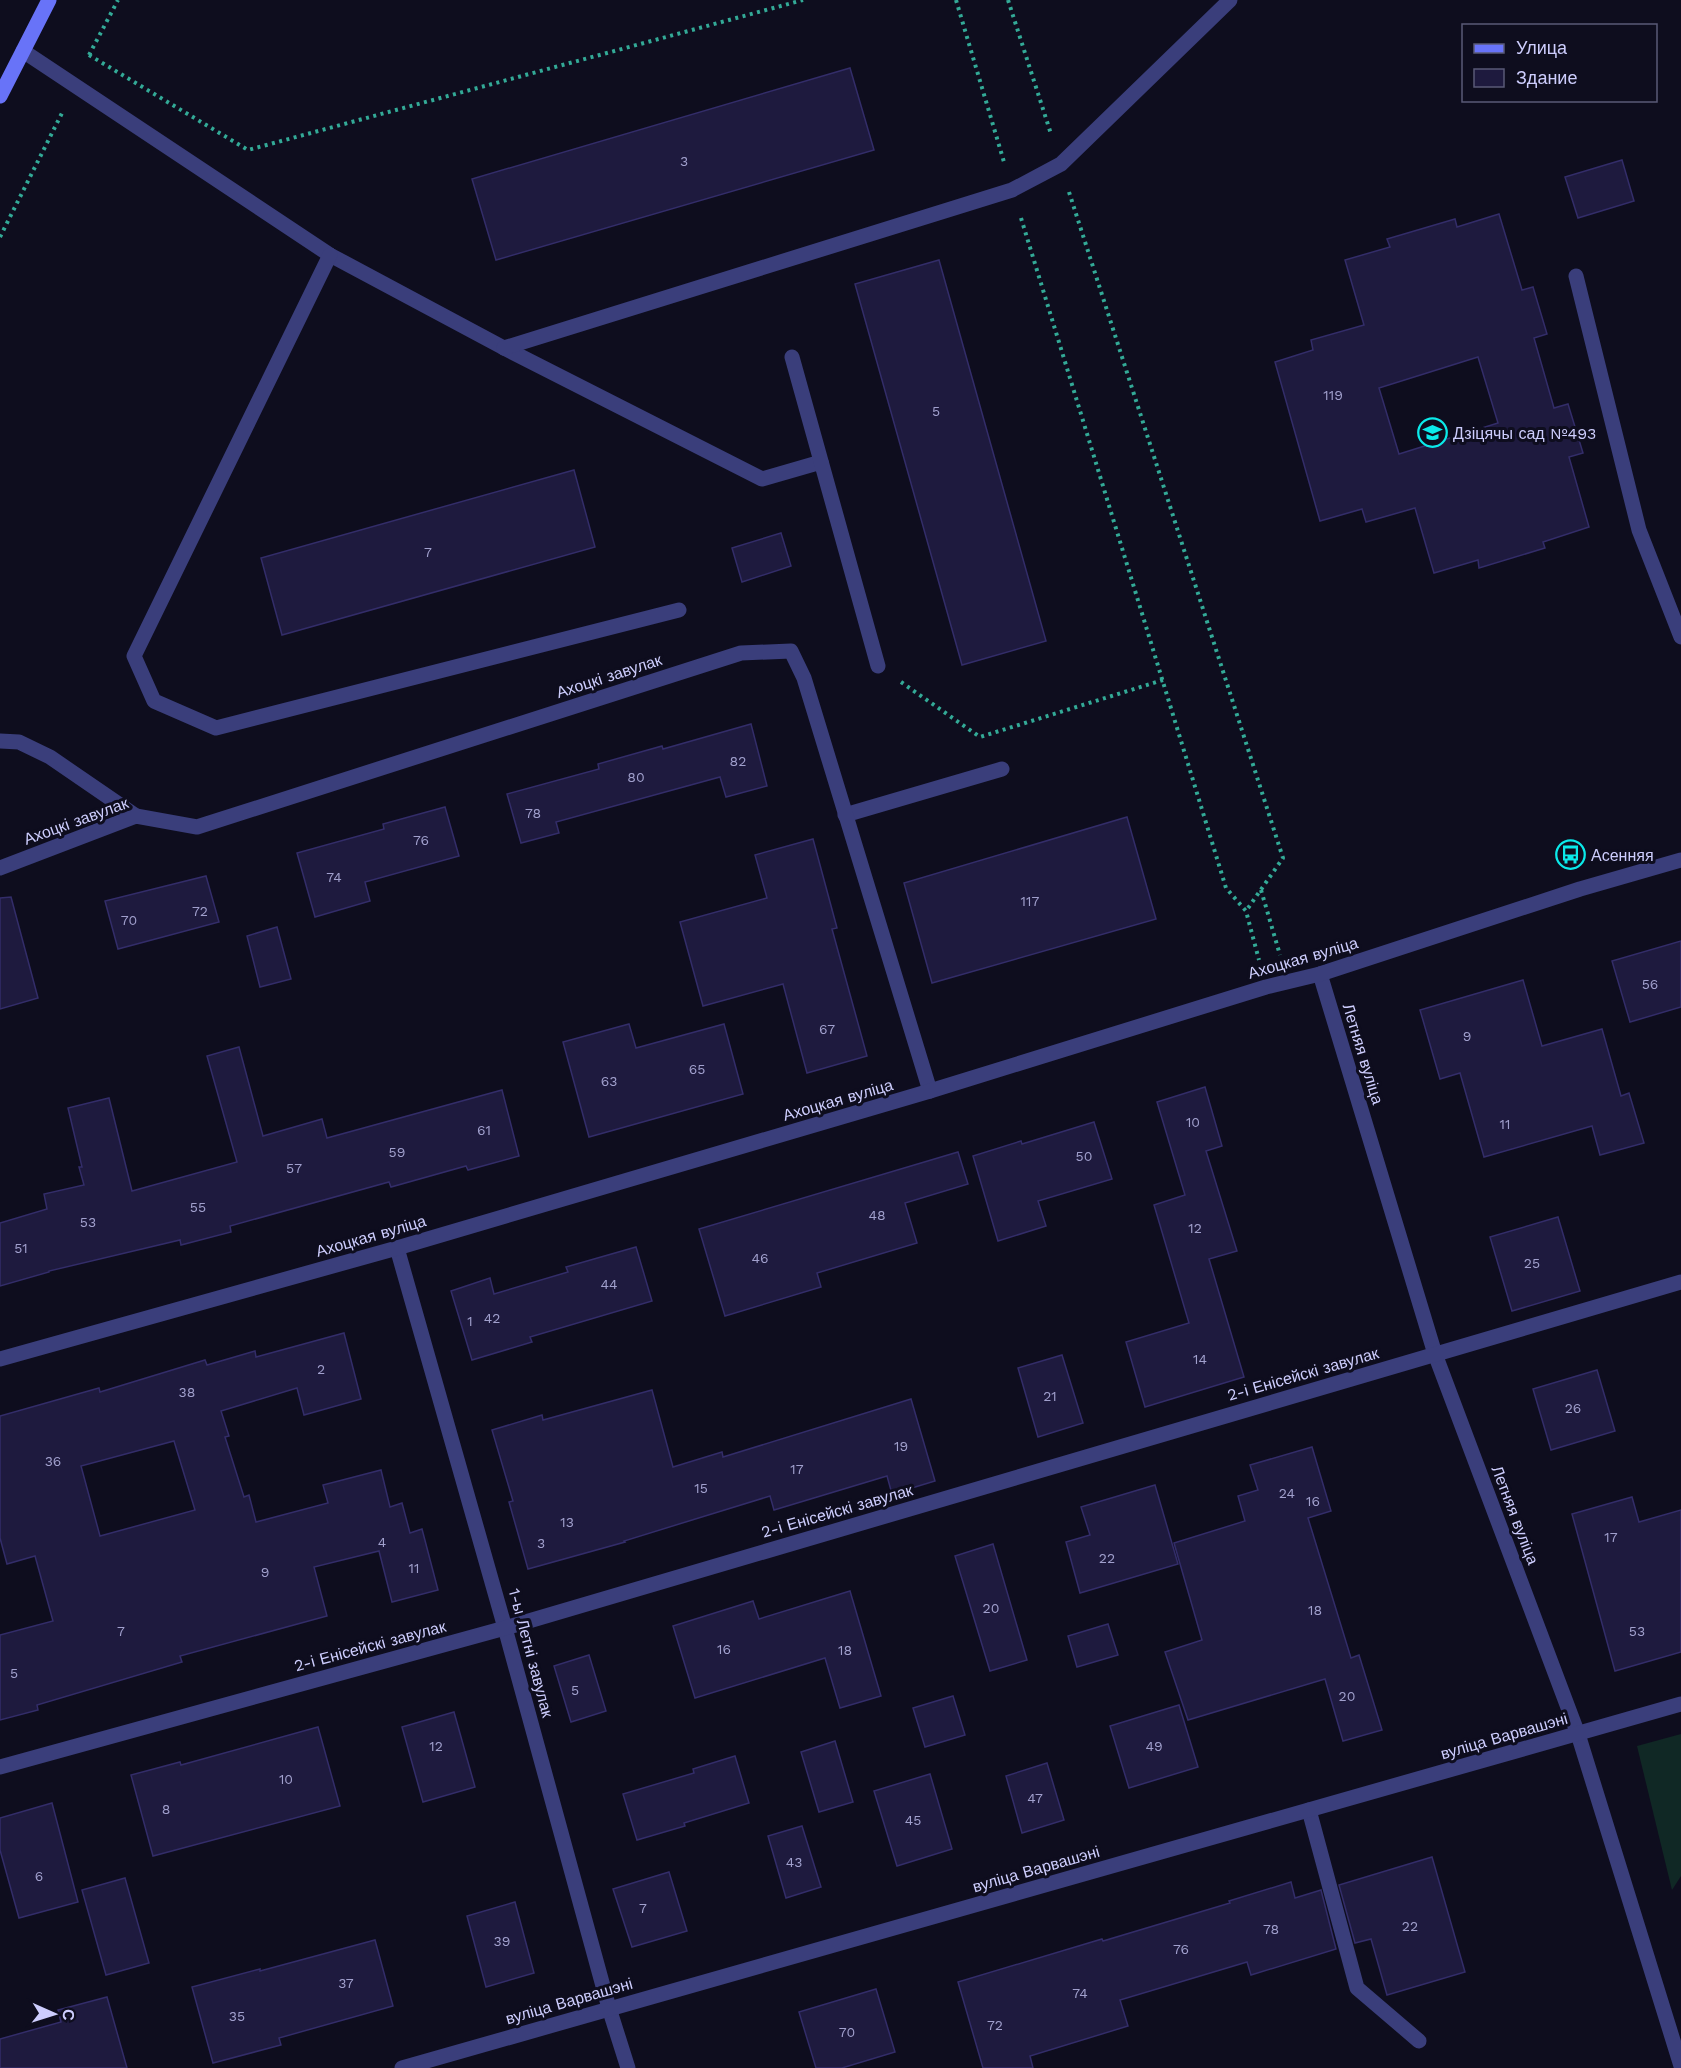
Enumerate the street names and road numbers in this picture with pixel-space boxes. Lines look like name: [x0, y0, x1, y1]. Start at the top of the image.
street label: Ахоцкі завулак: [554, 650, 665, 702]
street label: Ахоцкі завулак: [21, 793, 132, 849]
street label: Ахоцкая вуліца: [1246, 933, 1360, 983]
street label: Летняя вуліца: [1339, 1001, 1387, 1107]
street label: Ахоцкая вуліца: [781, 1075, 895, 1125]
street label: Ахоцкая вуліца: [314, 1211, 428, 1261]
street label: 2-і Енісейскі завулак: [1225, 1343, 1382, 1405]
street label: Летняя вуліца: [1487, 1463, 1543, 1567]
street label: 2-і Енісейскі завулак: [759, 1480, 916, 1542]
street label: 1-ы Летні завулак: [505, 1586, 558, 1720]
street label: 2-і Енісейскі завулак: [292, 1616, 449, 1675]
street label: вуліца Варвашэні: [1438, 1709, 1570, 1763]
street label: вуліца Варвашэні: [970, 1842, 1102, 1896]
street label: вуліца Варвашэні: [503, 1974, 635, 2028]

